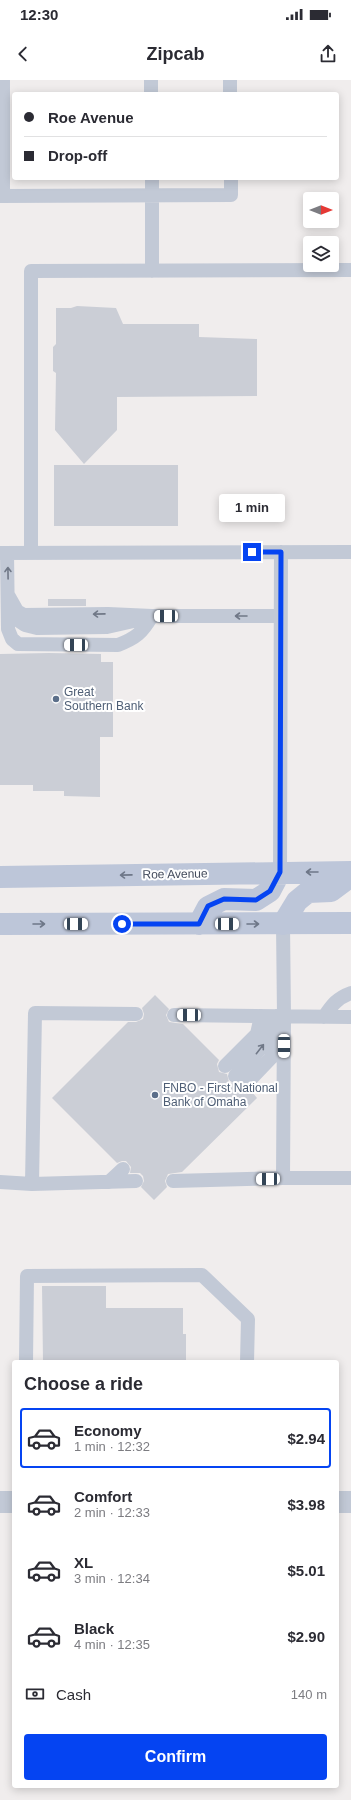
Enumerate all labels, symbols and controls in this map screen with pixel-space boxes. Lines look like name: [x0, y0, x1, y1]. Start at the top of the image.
text: 12:30: [20, 6, 58, 23]
icon: back: [12, 43, 34, 65]
icon: share: [317, 43, 339, 65]
text: Zipcab: [146, 44, 205, 64]
text: Roe Avenue: [48, 109, 134, 126]
text: Drop-off: [48, 147, 107, 164]
north arrow: [303, 192, 339, 228]
map controls: [303, 192, 339, 272]
button: layers: [303, 236, 339, 272]
callout: 1 min: [219, 494, 285, 522]
text: 1 min: [235, 500, 269, 515]
route end: [243, 543, 261, 561]
one-way arrow: [4, 567, 12, 580]
one-way arrow: [93, 610, 106, 618]
car: [154, 610, 178, 622]
one-way arrow: [235, 612, 248, 620]
car: [64, 639, 88, 651]
place label: Great Southern Bank: [64, 685, 144, 713]
marker: Great Southern Bank: [51, 694, 61, 704]
street label: Roe Avenue: [142, 866, 208, 882]
one-way arrow: [306, 868, 319, 876]
one-way arrow: [120, 871, 133, 879]
route start: [113, 915, 131, 933]
car: [64, 918, 88, 930]
car: [215, 918, 239, 930]
one-way arrow: [32, 920, 45, 928]
one-way arrow: [246, 920, 259, 928]
car: [177, 1009, 201, 1021]
car: [278, 1034, 290, 1058]
one-way arrow: [256, 1043, 264, 1054]
place label: FNBO - First National Bank of Omaha: [163, 1081, 278, 1109]
marker: FNBO - First National Bank of Omaha: [150, 1090, 160, 1100]
car: [256, 1173, 280, 1185]
text: Choose a ride: [24, 1374, 143, 1394]
icon: car: [26, 1420, 62, 1456]
text: Economy: [74, 1422, 142, 1439]
text: $2.94: [287, 1430, 325, 1447]
text: 1 min · 12:32: [74, 1439, 150, 1454]
icon: car: [26, 1486, 62, 1522]
text: Comfort: [74, 1488, 132, 1505]
text: $3.98: [287, 1496, 325, 1513]
text: 2 min · 12:33: [74, 1505, 150, 1520]
icon: car: [26, 1552, 62, 1588]
text: XL: [74, 1554, 93, 1571]
text: $5.01: [287, 1562, 325, 1579]
text: 3 min · 12:34: [74, 1571, 150, 1586]
icon: car: [26, 1618, 62, 1654]
text: Black: [74, 1620, 114, 1637]
text: $2.90: [287, 1628, 325, 1645]
text: 4 min · 12:35: [74, 1637, 150, 1652]
icon: cash: [24, 1683, 46, 1705]
text: Cash: [56, 1686, 91, 1703]
text: 140 m: [291, 1687, 327, 1702]
button: Confirm: [24, 1734, 327, 1780]

